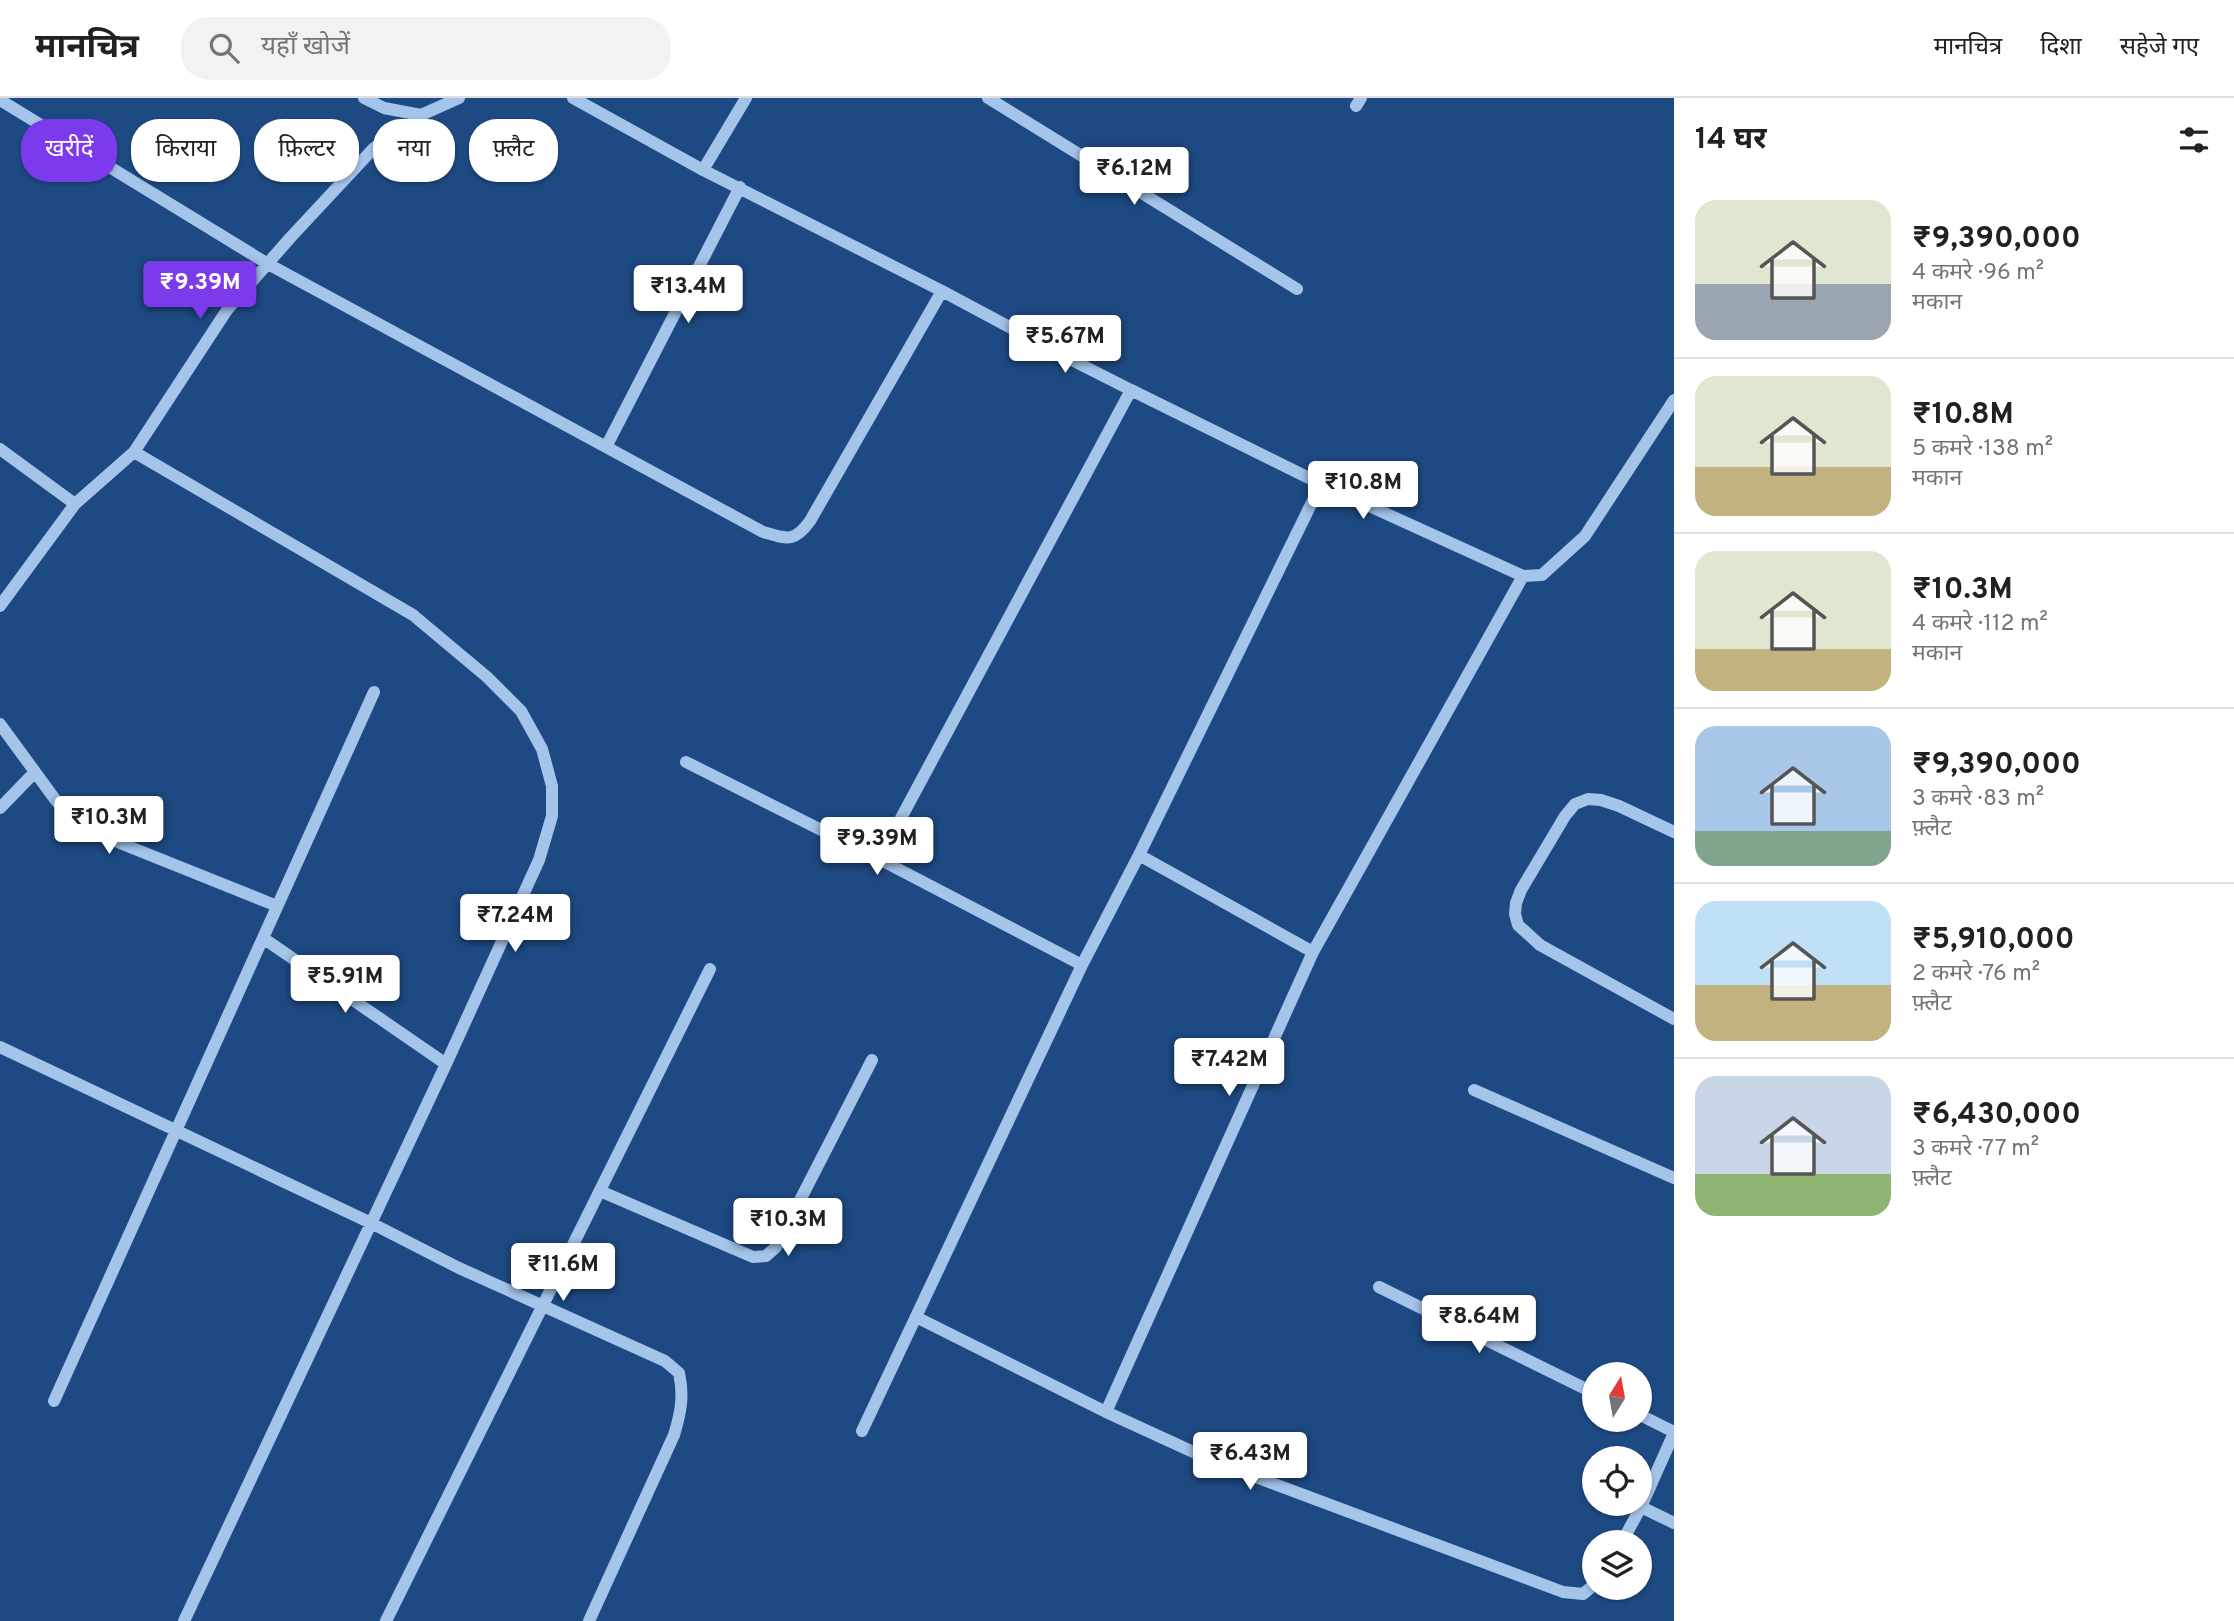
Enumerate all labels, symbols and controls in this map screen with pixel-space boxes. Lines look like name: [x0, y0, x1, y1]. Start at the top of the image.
search box: [181, 17, 671, 80]
text: मानचित्र: [35, 28, 139, 70]
icon: search: [205, 29, 243, 67]
text: यहाँ खोजें: [261, 31, 350, 64]
text: मानचित्र: [1934, 33, 2002, 63]
text: दिशा: [2040, 33, 2082, 63]
text: सहेजे गए: [2120, 33, 2199, 63]
chip: खरीदें: [21, 119, 117, 182]
chip: किराया: [131, 119, 240, 182]
chip: फ़िल्टर: [254, 119, 359, 182]
chip: नया: [373, 119, 455, 182]
chip: फ़्लैट: [469, 119, 558, 182]
icon: filters: [2175, 121, 2213, 159]
text: 14 घर: [1695, 122, 1766, 159]
pin: ₹6.12M: [1077, 148, 1191, 207]
text: ₹6.12M: [1096, 155, 1172, 184]
text: ₹9,390,000: [1912, 221, 2081, 258]
icon: home: [1751, 228, 1835, 312]
text: 4 कमरे · 96 m²: [1912, 259, 2044, 288]
pin: ₹9.39M: [143, 262, 257, 321]
pin: ₹13.4M: [631, 266, 745, 325]
text: ₹9.39M: [159, 269, 241, 298]
text: ₹13.4M: [650, 273, 726, 302]
text: मकान: [1912, 289, 1962, 318]
pin: ₹5.67M: [1008, 316, 1122, 375]
text: ₹5.67M: [1025, 323, 1105, 352]
text: ₹10.8M: [1912, 397, 2014, 434]
icon: home: [1751, 404, 1835, 488]
text: 5 कमरे · 138 m²: [1912, 435, 2053, 464]
pin: ₹10.8M: [1306, 462, 1420, 521]
text: मकान: [1912, 465, 1962, 494]
text: ₹10.8M: [1324, 469, 1402, 498]
text: ₹10.3M: [1912, 572, 2013, 609]
icon: home: [1751, 579, 1835, 663]
text: 4 कमरे · 112 m²: [1912, 610, 2048, 639]
text: मकान: [1912, 640, 1962, 669]
text: ₹9,390,000: [1912, 747, 2081, 784]
icon: home: [1751, 754, 1835, 838]
text: 3 कमरे · 83 m²: [1912, 785, 2044, 814]
pin: ₹10.3M: [52, 796, 166, 856]
text: ₹10.3M: [70, 804, 148, 833]
text: फ़्लैट: [1912, 815, 1952, 844]
pin: ₹9.39M: [820, 818, 934, 877]
text: ₹9.39M: [836, 825, 918, 854]
pin: ₹7.24M: [458, 894, 572, 954]
text: ₹7.24M: [476, 902, 554, 931]
text: ₹5,910,000: [1912, 922, 2075, 959]
icon: home: [1751, 929, 1835, 1013]
pin: ₹5.91M: [288, 956, 402, 1015]
text: 2 कमरे · 76 m²: [1912, 960, 2040, 989]
text: ₹5.91M: [307, 963, 383, 992]
text: फ़्लैट: [1912, 990, 1952, 1019]
pin: ₹7.42M: [1172, 1038, 1286, 1098]
text: ₹7.42M: [1190, 1046, 1268, 1075]
text: ₹6,430,000: [1912, 1097, 2081, 1134]
icon: home: [1751, 1104, 1835, 1188]
text: 3 कमरे · 77 m²: [1912, 1135, 2039, 1164]
text: फ़्लैट: [1912, 1165, 1952, 1194]
pin: ₹10.3M: [731, 1198, 845, 1258]
text: ₹10.3M: [749, 1206, 827, 1235]
pin: ₹11.6M: [506, 1244, 620, 1303]
text: ₹11.6M: [527, 1251, 599, 1280]
pin: ₹8.64M: [1422, 1296, 1536, 1355]
text: ₹8.64M: [1438, 1303, 1520, 1332]
north arrow: [1582, 1362, 1652, 1432]
map controls: [1582, 1362, 1652, 1600]
pin: ₹6.43M: [1193, 1432, 1307, 1492]
text: ₹6.43M: [1209, 1440, 1291, 1469]
button: locate: [1582, 1446, 1652, 1516]
button: layers: [1582, 1530, 1652, 1600]

